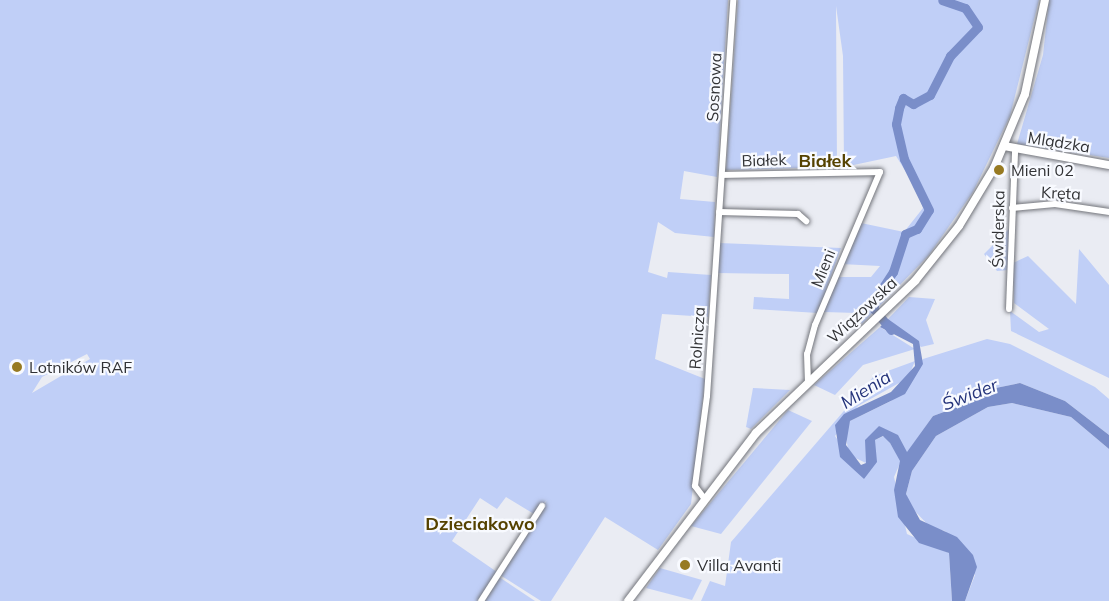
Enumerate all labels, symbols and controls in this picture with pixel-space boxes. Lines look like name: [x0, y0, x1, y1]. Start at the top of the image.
street label: Sosnowa: [703, 52, 725, 122]
street label: Mlądzka: [1026, 128, 1092, 156]
street label: Białek: [741, 150, 787, 170]
district label: Białek: [799, 150, 851, 172]
place label: Mieni 02: [1011, 160, 1074, 180]
marker: Mieni 02: [992, 163, 1006, 177]
street label: Kręta: [1041, 182, 1081, 204]
street label: Świderska: [988, 190, 1008, 268]
street label: Mieni: [807, 246, 839, 290]
street label: Wiązowska: [823, 273, 901, 347]
street label: Rolnicza: [685, 306, 709, 370]
place label: Lotników RAF: [29, 357, 132, 377]
marker: Lotników RAF: [10, 360, 24, 374]
water label: Mienia: [837, 366, 895, 414]
water label: Świder: [939, 374, 1001, 416]
district label: Dzieciakowo: [425, 513, 535, 535]
place label: Villa Avanti: [697, 555, 781, 575]
marker: Villa Avanti: [678, 558, 692, 572]

